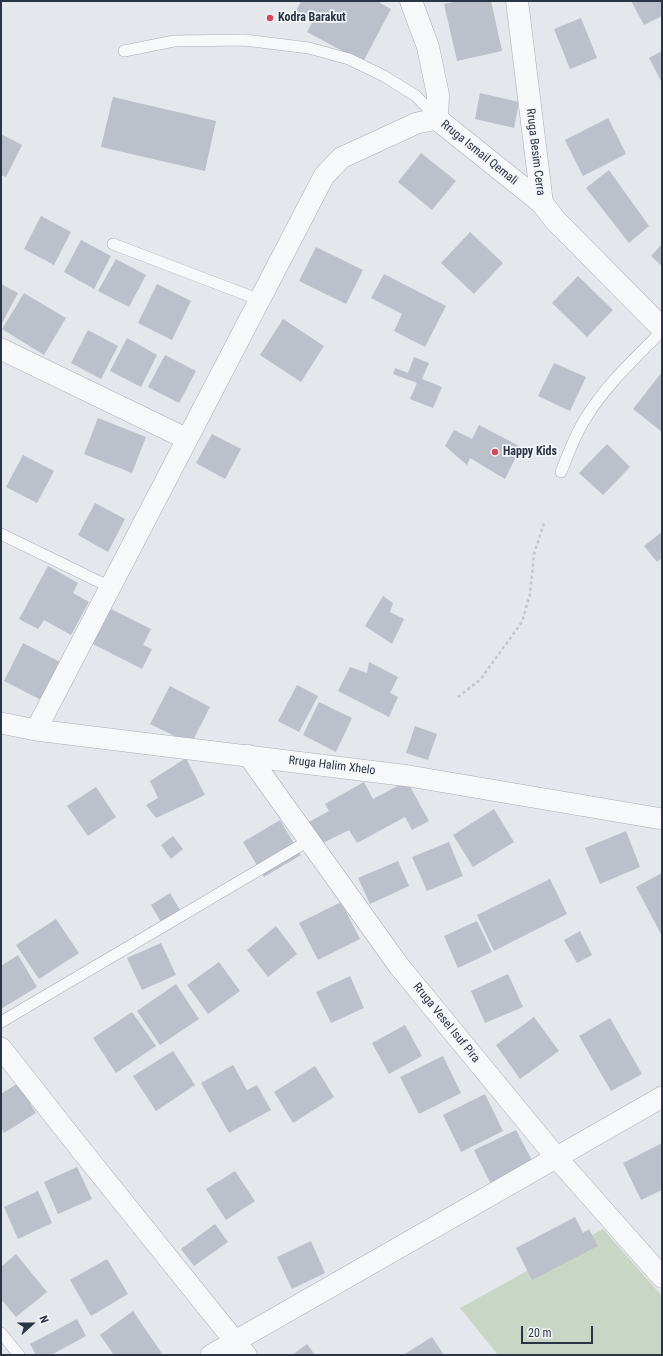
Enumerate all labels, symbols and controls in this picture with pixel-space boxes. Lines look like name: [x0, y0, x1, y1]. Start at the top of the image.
place label: Kodra Barakut: [278, 11, 346, 25]
marker: Kodra Barakut: [265, 13, 275, 23]
street label: Rruga Besim Cerra: [523, 108, 547, 196]
street label: Rruga Ismail Qemali: [438, 118, 520, 188]
place label: Happy Kids: [503, 445, 557, 459]
marker: Happy Kids: [490, 447, 500, 457]
street label: Rruga Halim Xhelo: [288, 754, 376, 778]
street label: Rruga Vesel Isuf Pira: [409, 980, 483, 1066]
north arrow: [12, 1304, 52, 1344]
text: N: [36, 1314, 51, 1325]
scale bar: [523, 1318, 595, 1344]
text: 20 m: [528, 1326, 552, 1340]

